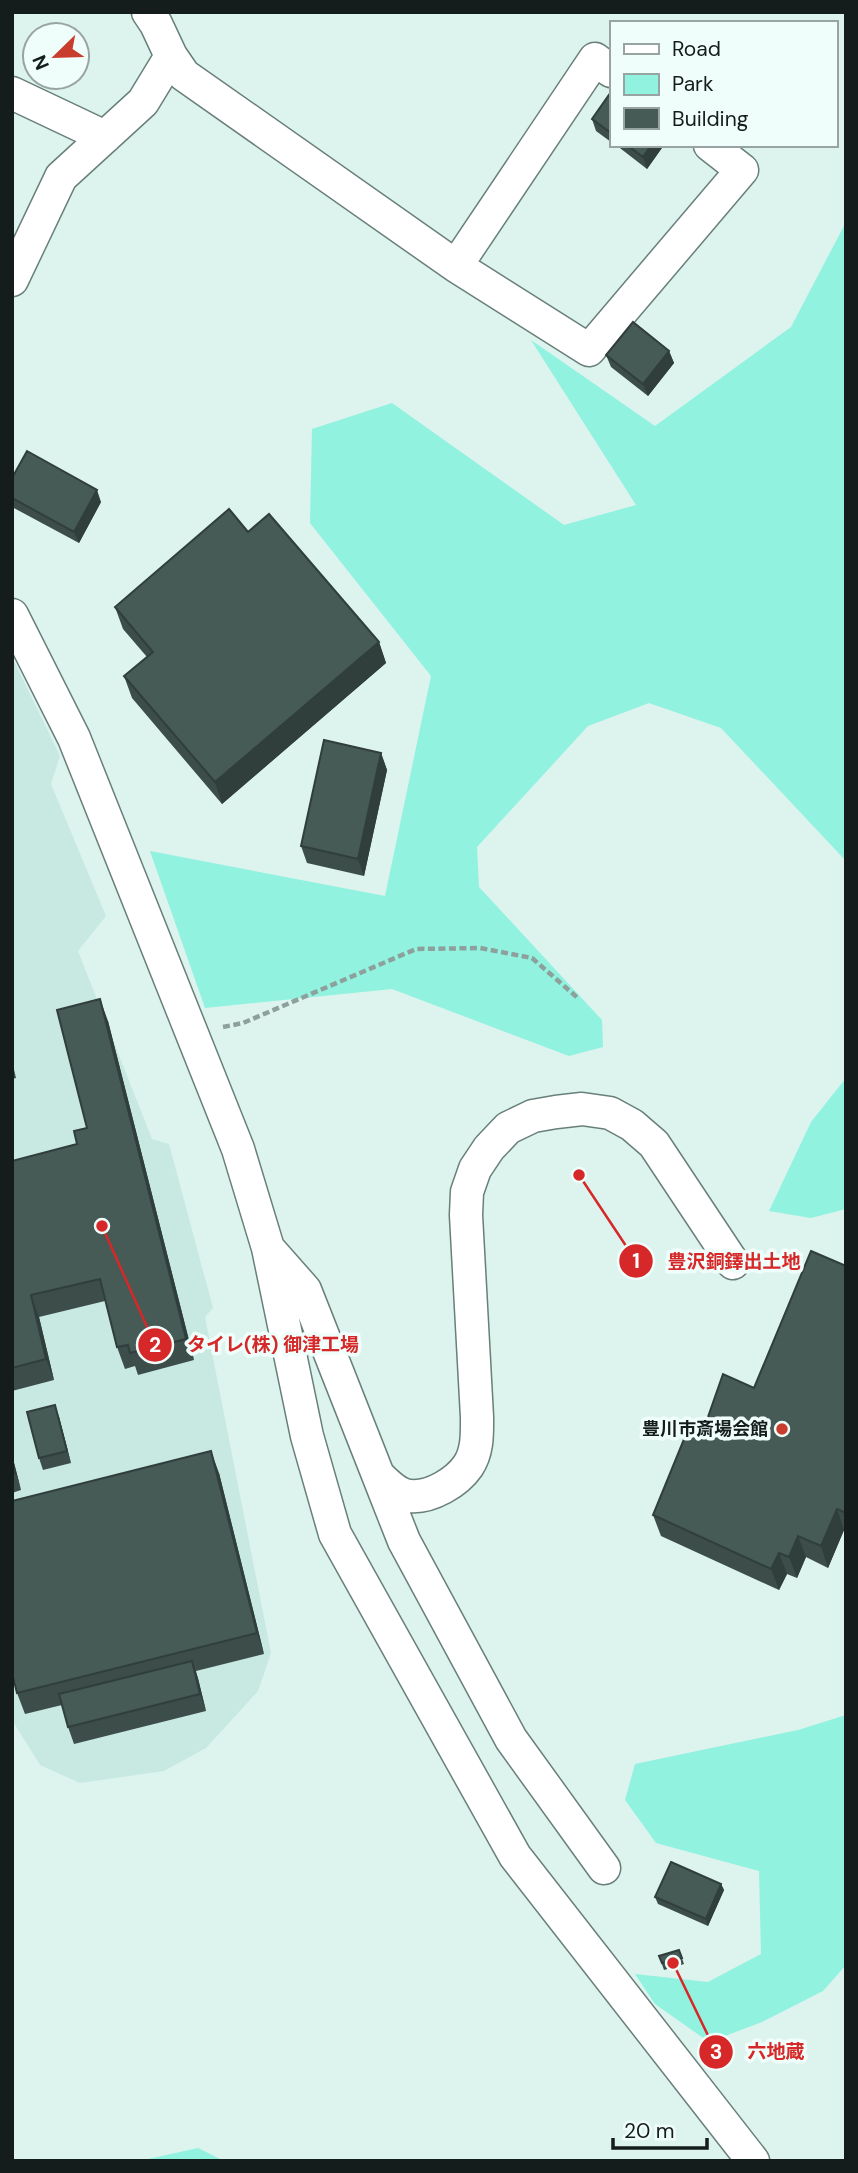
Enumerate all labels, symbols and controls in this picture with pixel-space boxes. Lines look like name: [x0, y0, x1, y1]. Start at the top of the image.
north arrow: [21, 21, 91, 91]
legend: [610, 21, 837, 147]
text: Road: [672, 35, 721, 63]
text: N: [27, 51, 55, 74]
text: Park: [672, 70, 714, 98]
text: Building: [672, 105, 749, 133]
callout: 豊沢銅鐸出土地: [619, 1241, 815, 1281]
text: 1: [632, 1247, 640, 1275]
text: 豊沢銅鐸出土地: [667, 1249, 801, 1274]
callout: タイレ(株) 御津工場: [138, 1325, 373, 1365]
text: 2: [149, 1331, 161, 1359]
text: タイレ(株) 御津工場: [187, 1332, 359, 1357]
place label: 豊川市斎場会館: [642, 1417, 768, 1441]
marker: 豊川市斎場会館: [774, 1421, 790, 1437]
callout: 六地蔵: [699, 2032, 819, 2072]
text: 3: [710, 2038, 722, 2066]
text: 六地蔵: [747, 2039, 805, 2064]
scale bar: [613, 2106, 708, 2150]
text: 20 m: [624, 2117, 675, 2145]

